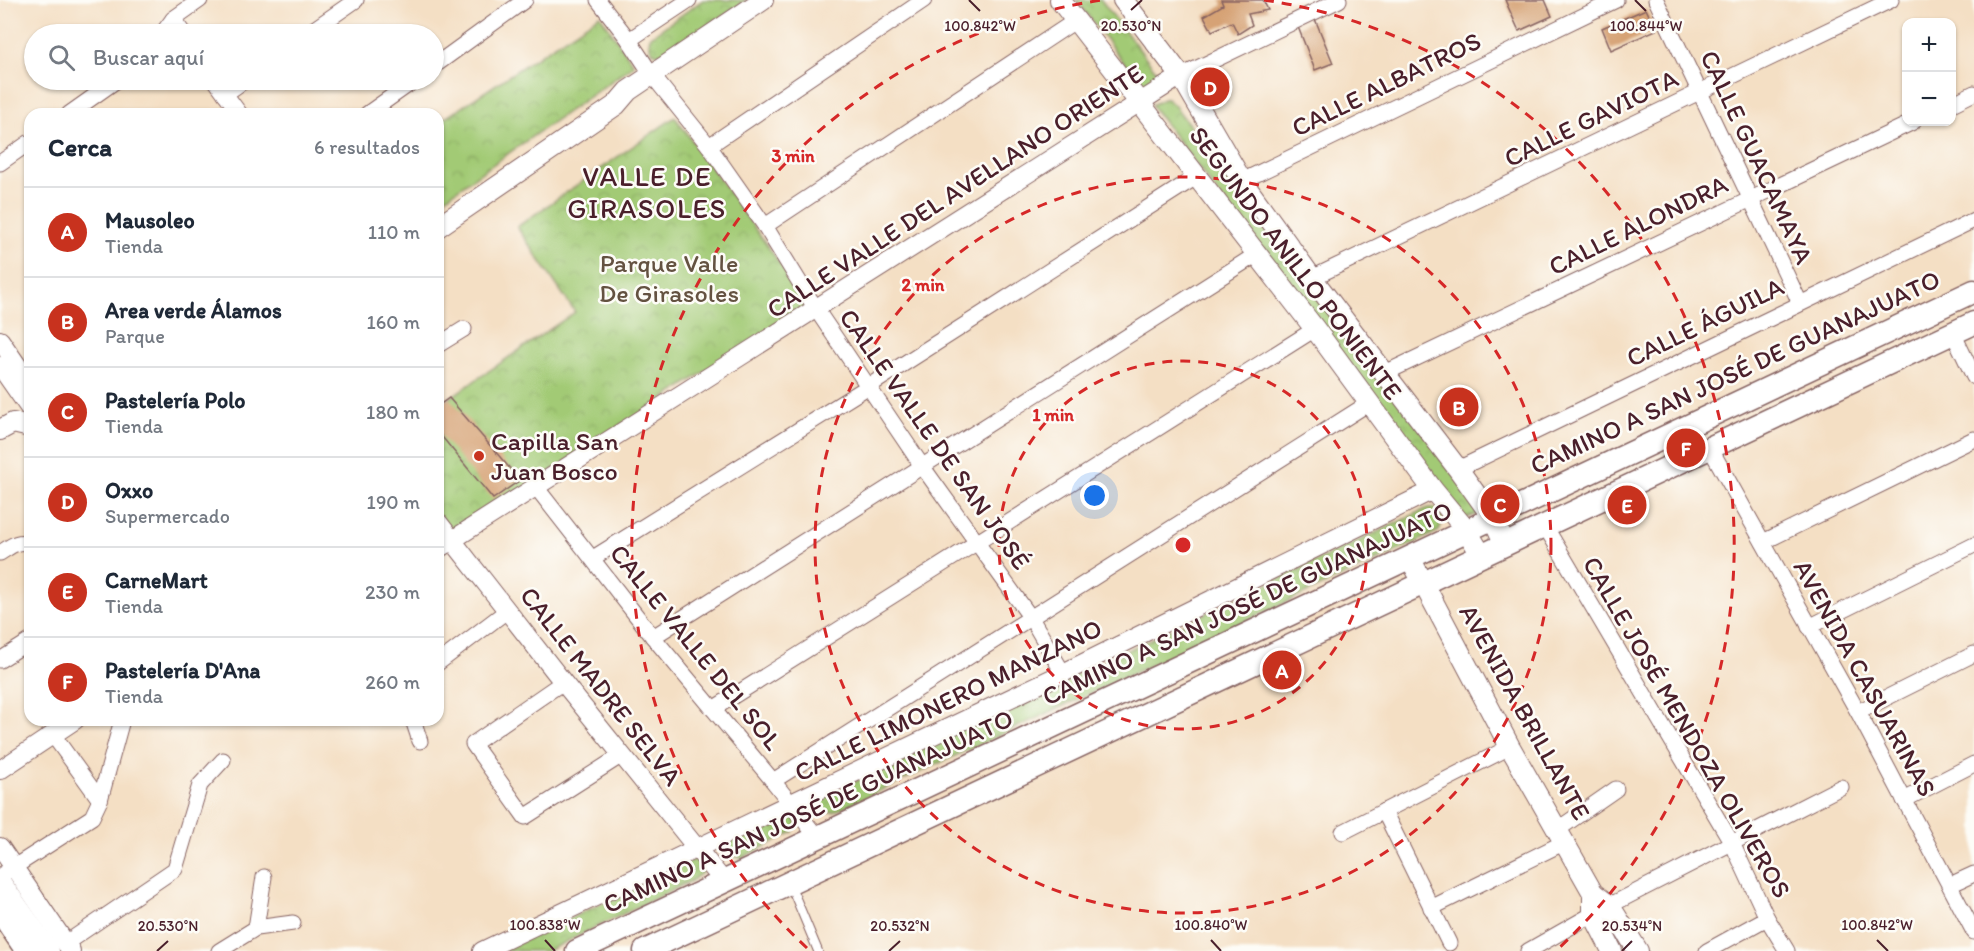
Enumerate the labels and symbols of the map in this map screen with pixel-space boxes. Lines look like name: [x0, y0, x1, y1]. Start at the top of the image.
text: 100.842°W: [944, 17, 1016, 35]
text: 20.530°N: [1101, 17, 1161, 35]
text: 100.844°W: [1610, 17, 1682, 35]
street label: CALLE ALBATROS: [1286, 24, 1486, 144]
street label: CALLE GUACAMAYA: [1693, 45, 1821, 269]
street label: CALLE VALLE DEL AVELLANO ORIENTE: [761, 57, 1149, 325]
street label: CALLE GAVIOTA: [1499, 62, 1684, 174]
pin: D: [1190, 64, 1230, 110]
street label: SEGUNDO ANILLO PONIENTE: [1183, 120, 1409, 406]
text: 3 min: [771, 145, 815, 167]
district label: VALLE DE GIRASOLES: [567, 159, 727, 225]
street label: CALLE ALONDRA: [1543, 168, 1733, 282]
park label: Parque Valle De Girasoles: [599, 247, 739, 309]
street label: CAMINO A SAN JOSÉ DE GUANAJUATO: [1525, 263, 1945, 481]
street label: CALLE ÁGUILA: [1621, 270, 1789, 374]
text: 2 min: [902, 274, 945, 296]
street label: CALLE VALLE DE SAN JOSÉ: [833, 302, 1037, 576]
pin: B: [1440, 384, 1478, 430]
text: 1 min: [1032, 404, 1074, 426]
place label: Capilla San Juan Bosco: [491, 425, 619, 487]
pin: F: [1666, 426, 1706, 470]
marker: Capilla San Juan Bosco: [472, 449, 486, 463]
your location: [1080, 481, 1109, 510]
pin: C: [1480, 482, 1520, 526]
pin: E: [1608, 482, 1646, 528]
street label: CAMINO A SAN JOSÉ DE GUANAJUATO: [1036, 494, 1458, 712]
centre of rings: [1173, 535, 1193, 555]
street label: CALLE VALLE DEL SOL: [603, 538, 789, 756]
street label: CALLE JOSÉ MENDOZA OLIVEROS: [1576, 551, 1798, 903]
street label: AVENIDA CASUARINAS: [1787, 554, 1943, 802]
street label: CALLE MADRE SELVA: [513, 580, 689, 792]
street label: AVENIDA BRILLANTE: [1452, 599, 1598, 825]
street label: CALLE LIMONERO MANZANO: [789, 612, 1107, 788]
pin: A: [1262, 648, 1302, 692]
street label: CAMINO A SAN JOSÉ DE GUANAJUATO: [598, 702, 1018, 920]
text: 100.838°W: [510, 916, 581, 934]
text: 100.840°W: [1175, 916, 1248, 934]
text: 100.842°W: [1841, 916, 1913, 934]
text: 20.530°N: [138, 917, 198, 935]
text: 20.532°N: [870, 917, 930, 935]
text: 20.534°N: [1602, 917, 1662, 935]

